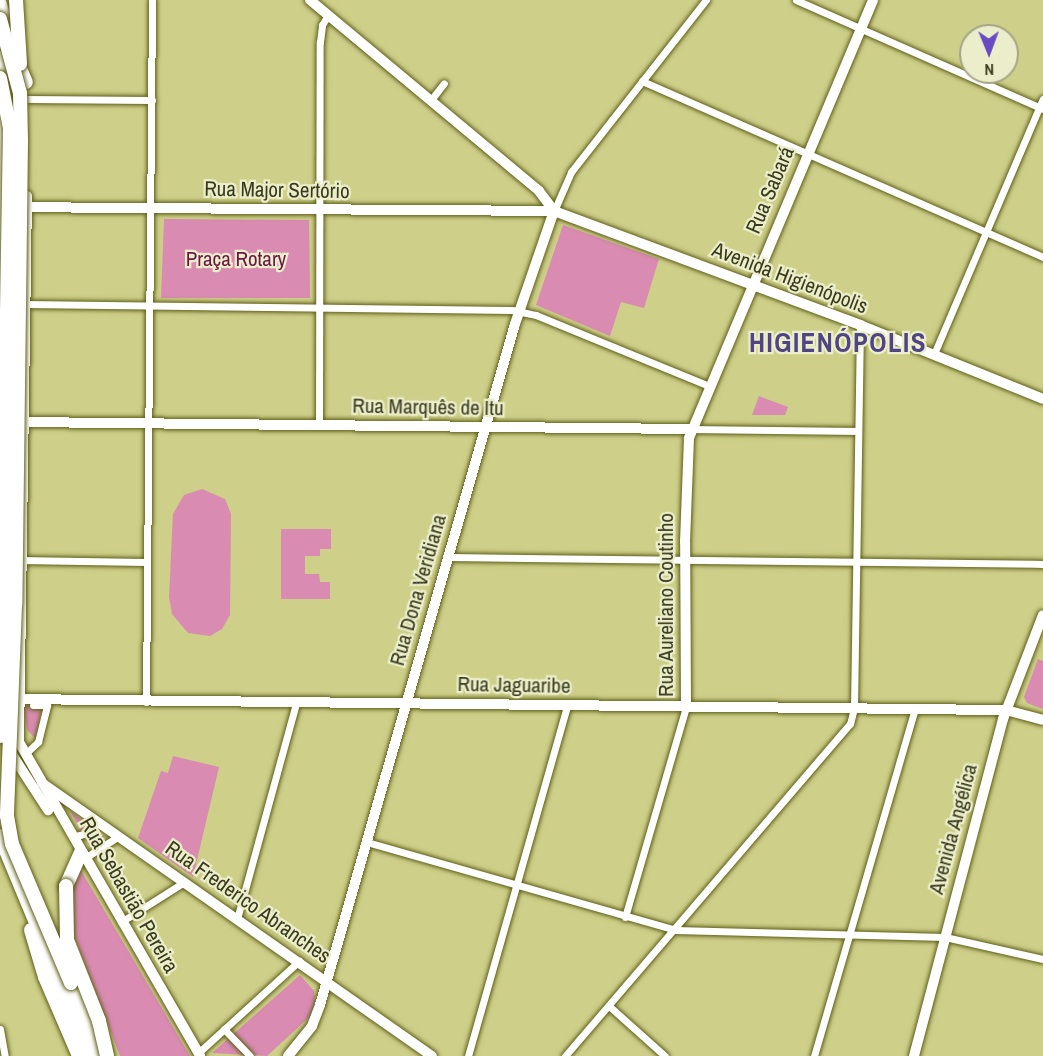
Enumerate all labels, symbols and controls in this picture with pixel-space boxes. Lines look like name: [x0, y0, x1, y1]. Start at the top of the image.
north arrow: [959, 24, 1019, 84]
text: N: [984, 59, 994, 81]
street label: Rua Sabará: [740, 143, 800, 237]
street label: Rua Major Sertório: [204, 176, 350, 204]
street label: Avenida Higienópolis: [709, 237, 871, 319]
park label: Praça Rotary: [186, 246, 286, 272]
district label: HIGIENÓPOLIS: [749, 327, 927, 359]
street label: Rua Marquês de Itu: [352, 393, 504, 421]
street label: Rua Dona Veridiana: [384, 512, 452, 668]
street label: Rua Aureliano Coutinho: [653, 513, 679, 697]
street label: Rua Jaguaribe: [457, 671, 571, 699]
street label: Avenida Angélica: [923, 761, 983, 897]
street label: Rua Sebastião Pereira: [74, 813, 184, 977]
street label: Rua Frederico Abranches: [160, 835, 336, 969]

